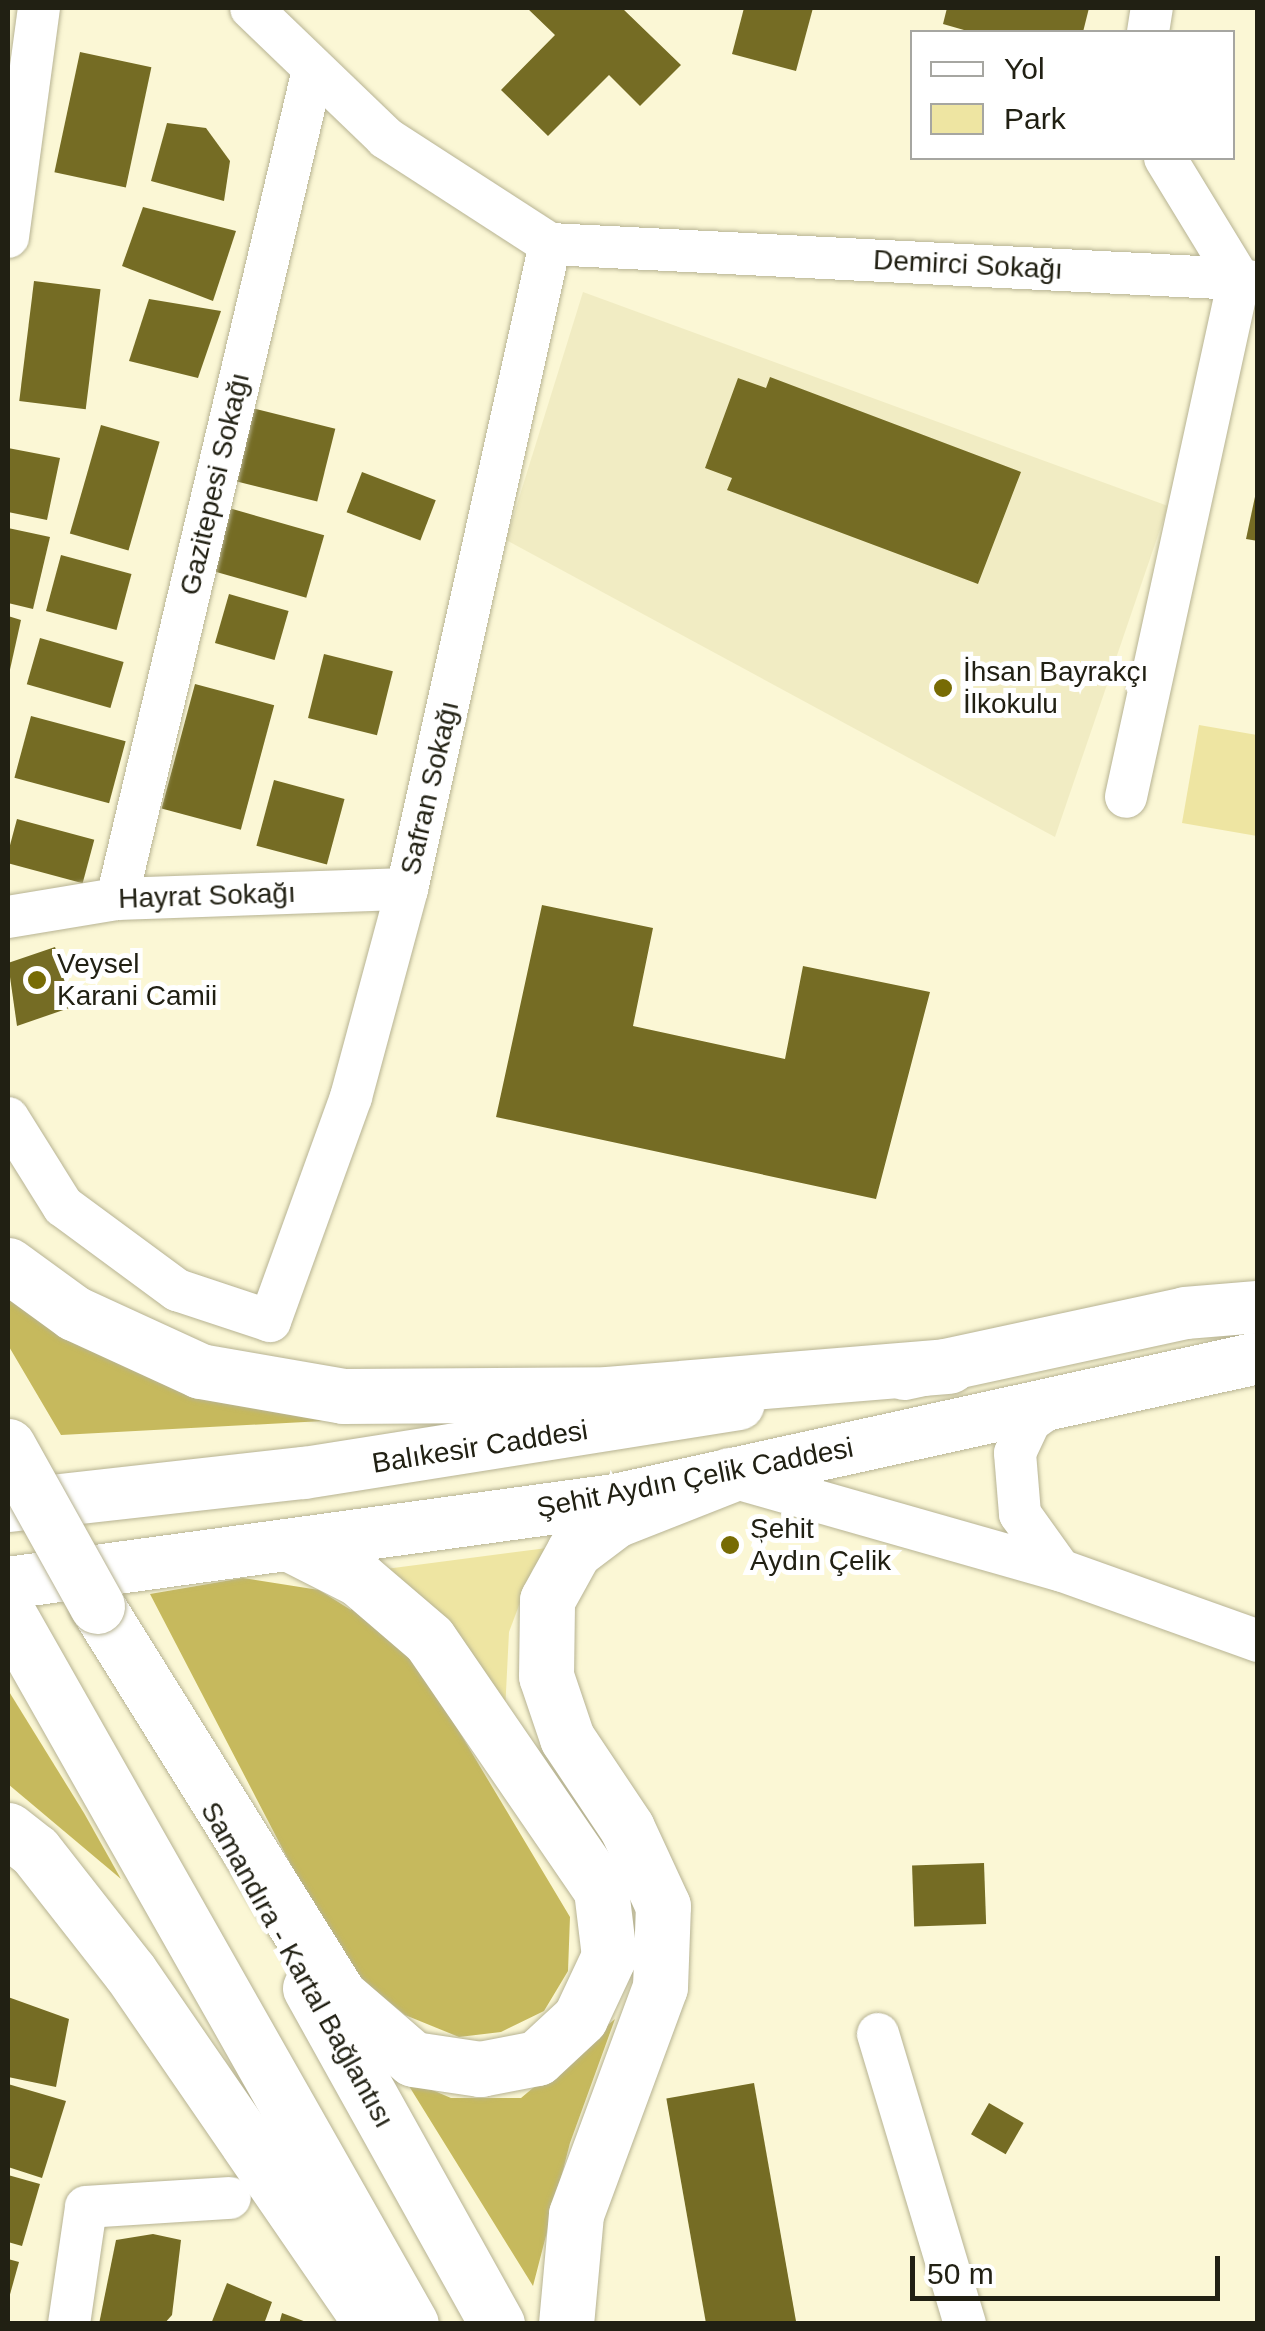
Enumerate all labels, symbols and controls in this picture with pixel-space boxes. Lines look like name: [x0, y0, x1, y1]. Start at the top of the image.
legend: [910, 30, 1235, 160]
text: Yol: [1004, 52, 1045, 85]
text: Park: [1004, 102, 1066, 135]
street label: Demirci Sokağı: [872, 243, 1064, 287]
street label: Gazitepesi Sokağı: [173, 370, 257, 598]
place label: İhsan Bayrakçı İlkokulu: [963, 655, 1148, 721]
marker: İhsan Bayrakçı İlkokulu: [932, 677, 954, 699]
street label: Safran Sokağı: [394, 698, 466, 878]
street label: Hayrat Sokağı: [118, 876, 296, 916]
place label: Veysel Karani Camii: [57, 947, 217, 1013]
marker: Veysel Karani Camii: [26, 969, 48, 991]
street label: Balıkesir Caddesi: [370, 1413, 590, 1481]
street label: Şehit Aydın Çelik Caddesi: [533, 1431, 857, 1525]
place label: Şehit Aydın Çelik: [750, 1512, 891, 1578]
marker: Şehit Aydın Çelik: [719, 1534, 741, 1556]
street label: Samandıra - Kartal Bağlantısı: [193, 1796, 401, 2134]
scale bar: [915, 2236, 1225, 2298]
text: 50 m: [927, 2257, 994, 2290]

